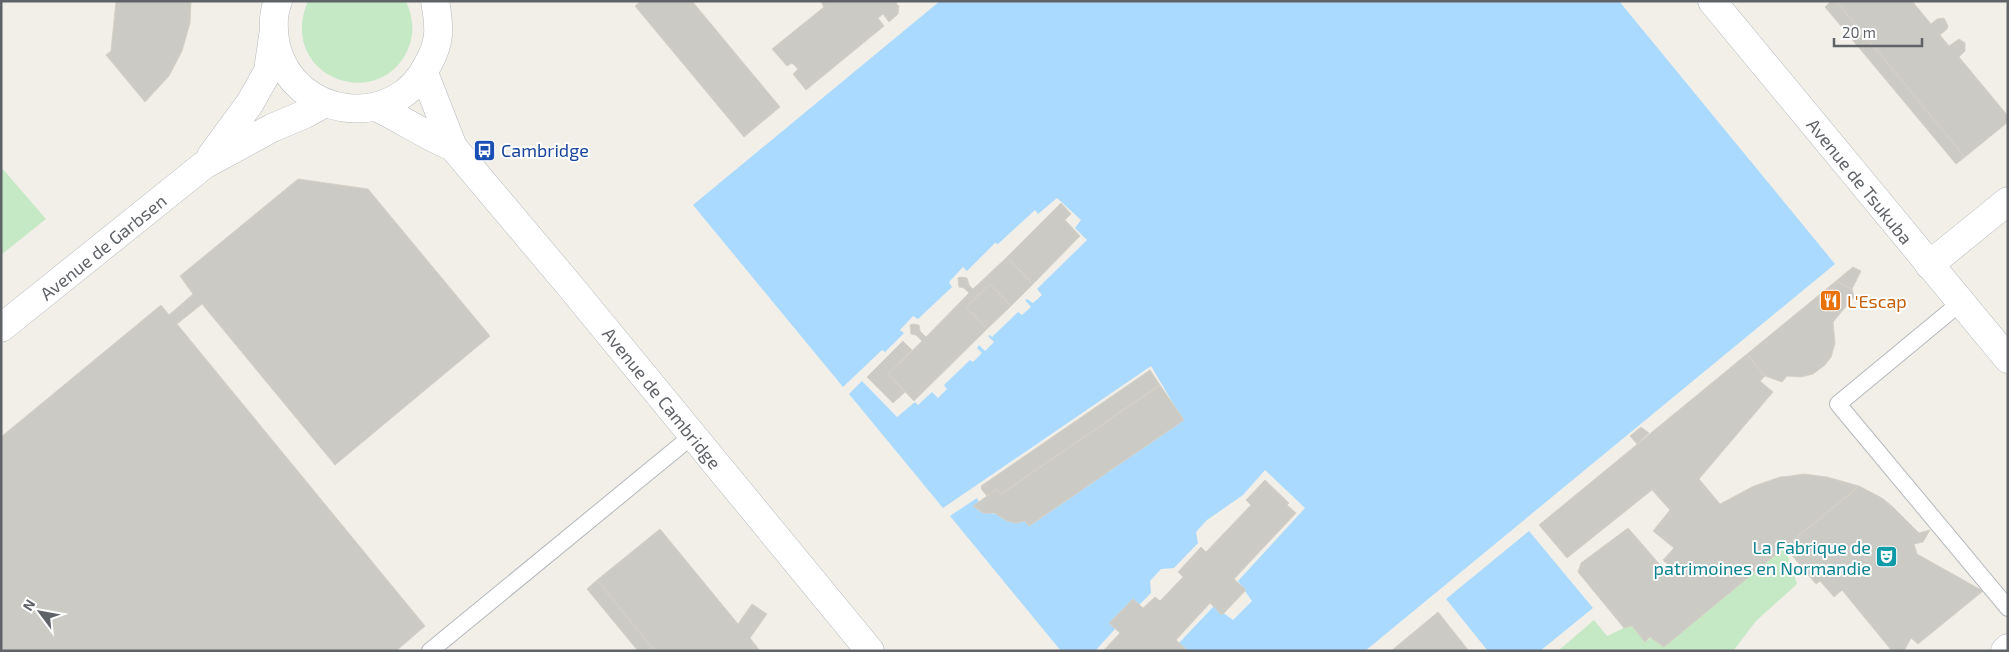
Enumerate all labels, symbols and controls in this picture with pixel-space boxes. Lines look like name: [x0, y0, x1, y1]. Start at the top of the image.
scale bar: [1834, 15, 1922, 47]
text: 20 m: [1842, 23, 1876, 41]
street label: Avenue de Tsukuba: [1803, 114, 1917, 248]
bus stop icon: Cambridge: [473, 138, 497, 162]
place label: Cambridge: [501, 139, 589, 161]
street label: Avenue de Garbsen: [35, 189, 171, 305]
restaurant icon: L'Escap: [1819, 289, 1843, 313]
place label: L'Escap: [1847, 290, 1907, 312]
street label: Avenue de Cambridge: [598, 323, 726, 473]
place label: La Fabrique de patrimoines en Normandie: [1654, 536, 1871, 579]
theatre icon: La Fabrique de patrimoines en Normandie: [1875, 545, 1899, 569]
north arrow: [15, 587, 65, 637]
text: N: [19, 596, 38, 614]

